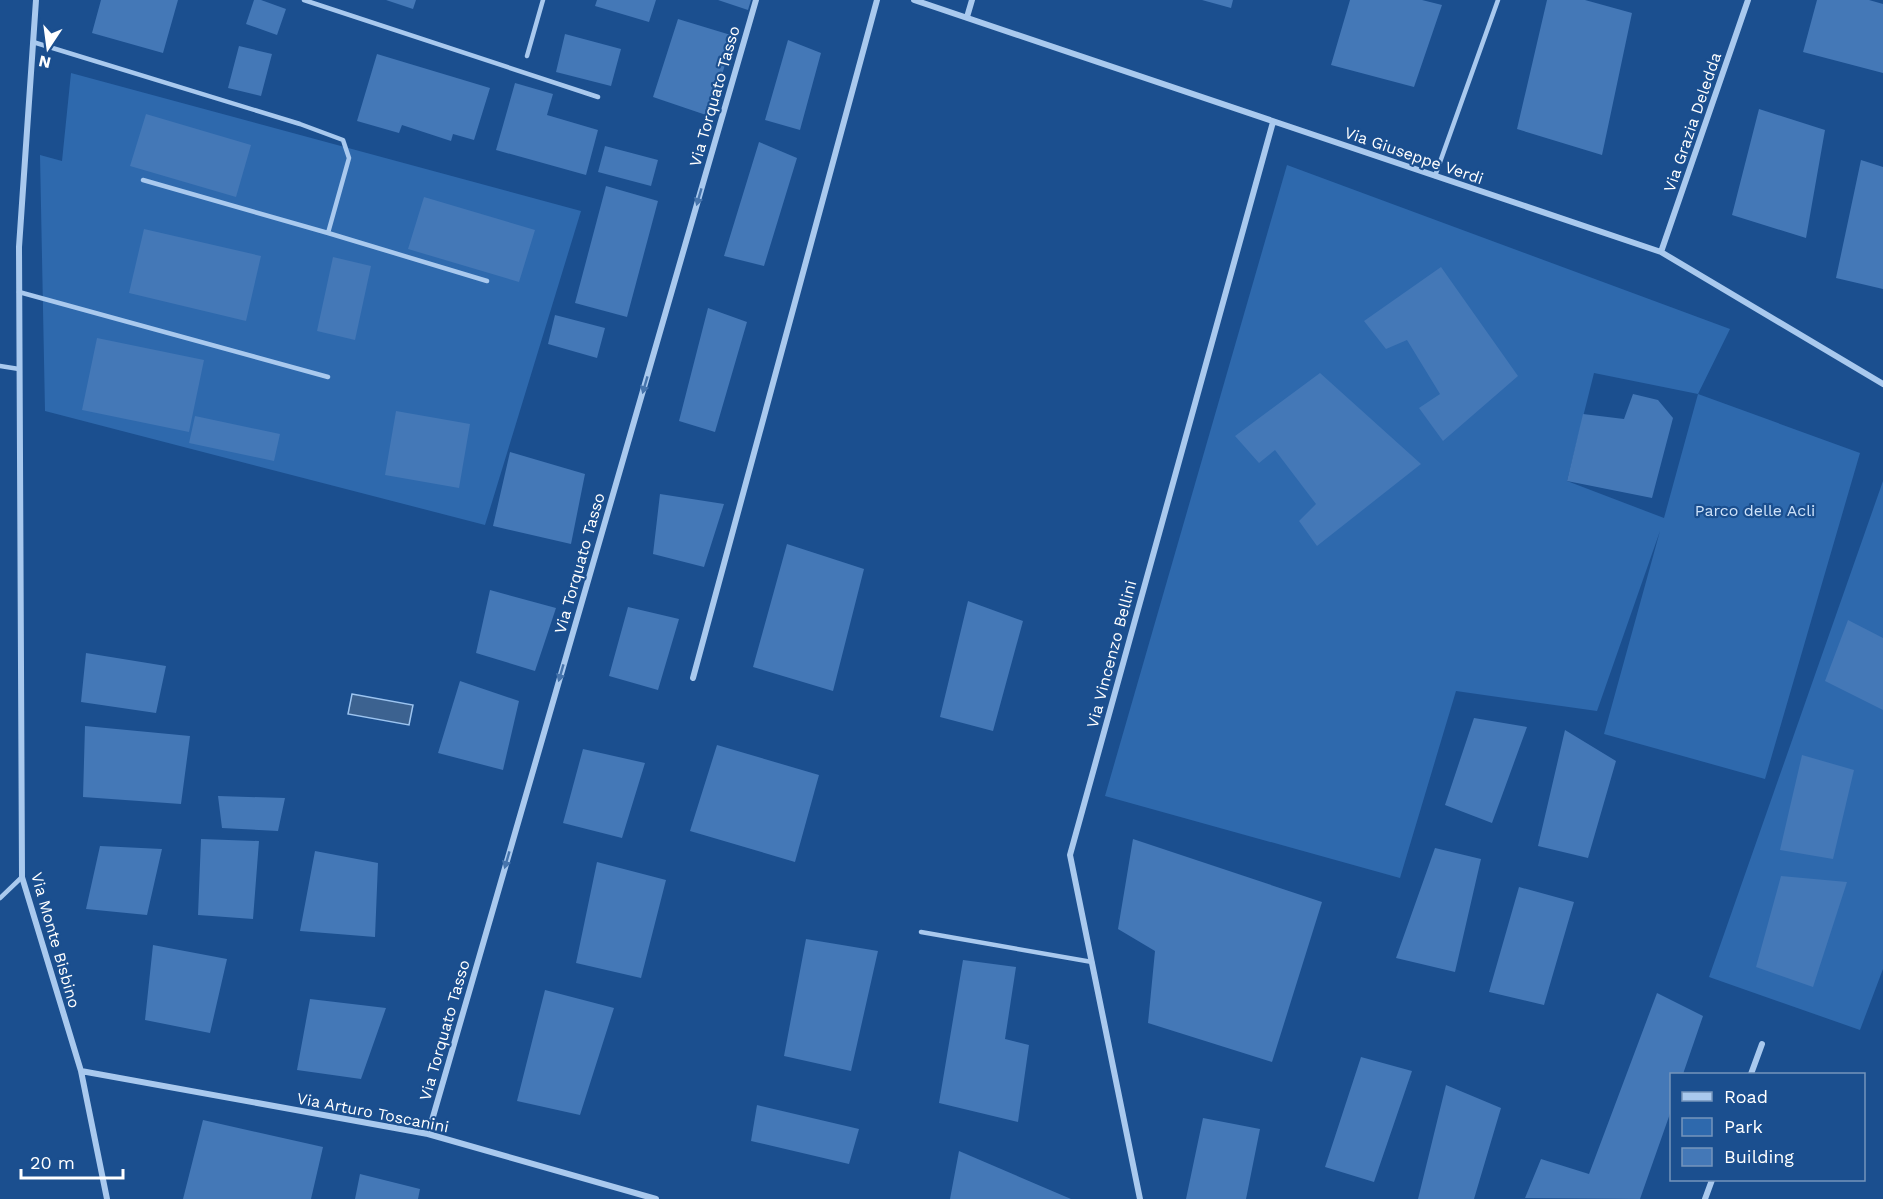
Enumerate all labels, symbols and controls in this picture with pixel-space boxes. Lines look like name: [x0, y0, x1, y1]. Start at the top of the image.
north arrow: [18, 18, 78, 78]
street label: Via Torquato Tasso: [685, 24, 744, 169]
street label: Via Grazia Deledda: [1660, 50, 1725, 195]
text: N: [37, 52, 53, 73]
street label: Via Giuseppe Verdi: [1342, 123, 1486, 188]
one-way arrow: [694, 188, 703, 206]
one-way arrow: [639, 376, 649, 394]
street label: Via Torquato Tasso: [550, 491, 609, 636]
park label: Parco delle Acli: [1695, 501, 1815, 520]
street label: Via Vincenzo Bellini: [1083, 578, 1140, 730]
one-way arrow: [556, 664, 565, 682]
one-way arrow: [502, 851, 511, 869]
street label: Via Monte Bisbino: [27, 870, 84, 1010]
street label: Via Torquato Tasso: [415, 958, 474, 1103]
legend: [1670, 1073, 1865, 1181]
text: Road: [1724, 1086, 1768, 1107]
street label: Via Arturo Toscanini: [295, 1088, 451, 1137]
text: Park: [1724, 1116, 1763, 1137]
scale bar: [21, 1142, 123, 1180]
text: Building: [1724, 1146, 1794, 1167]
text: 20 m: [30, 1152, 75, 1173]

